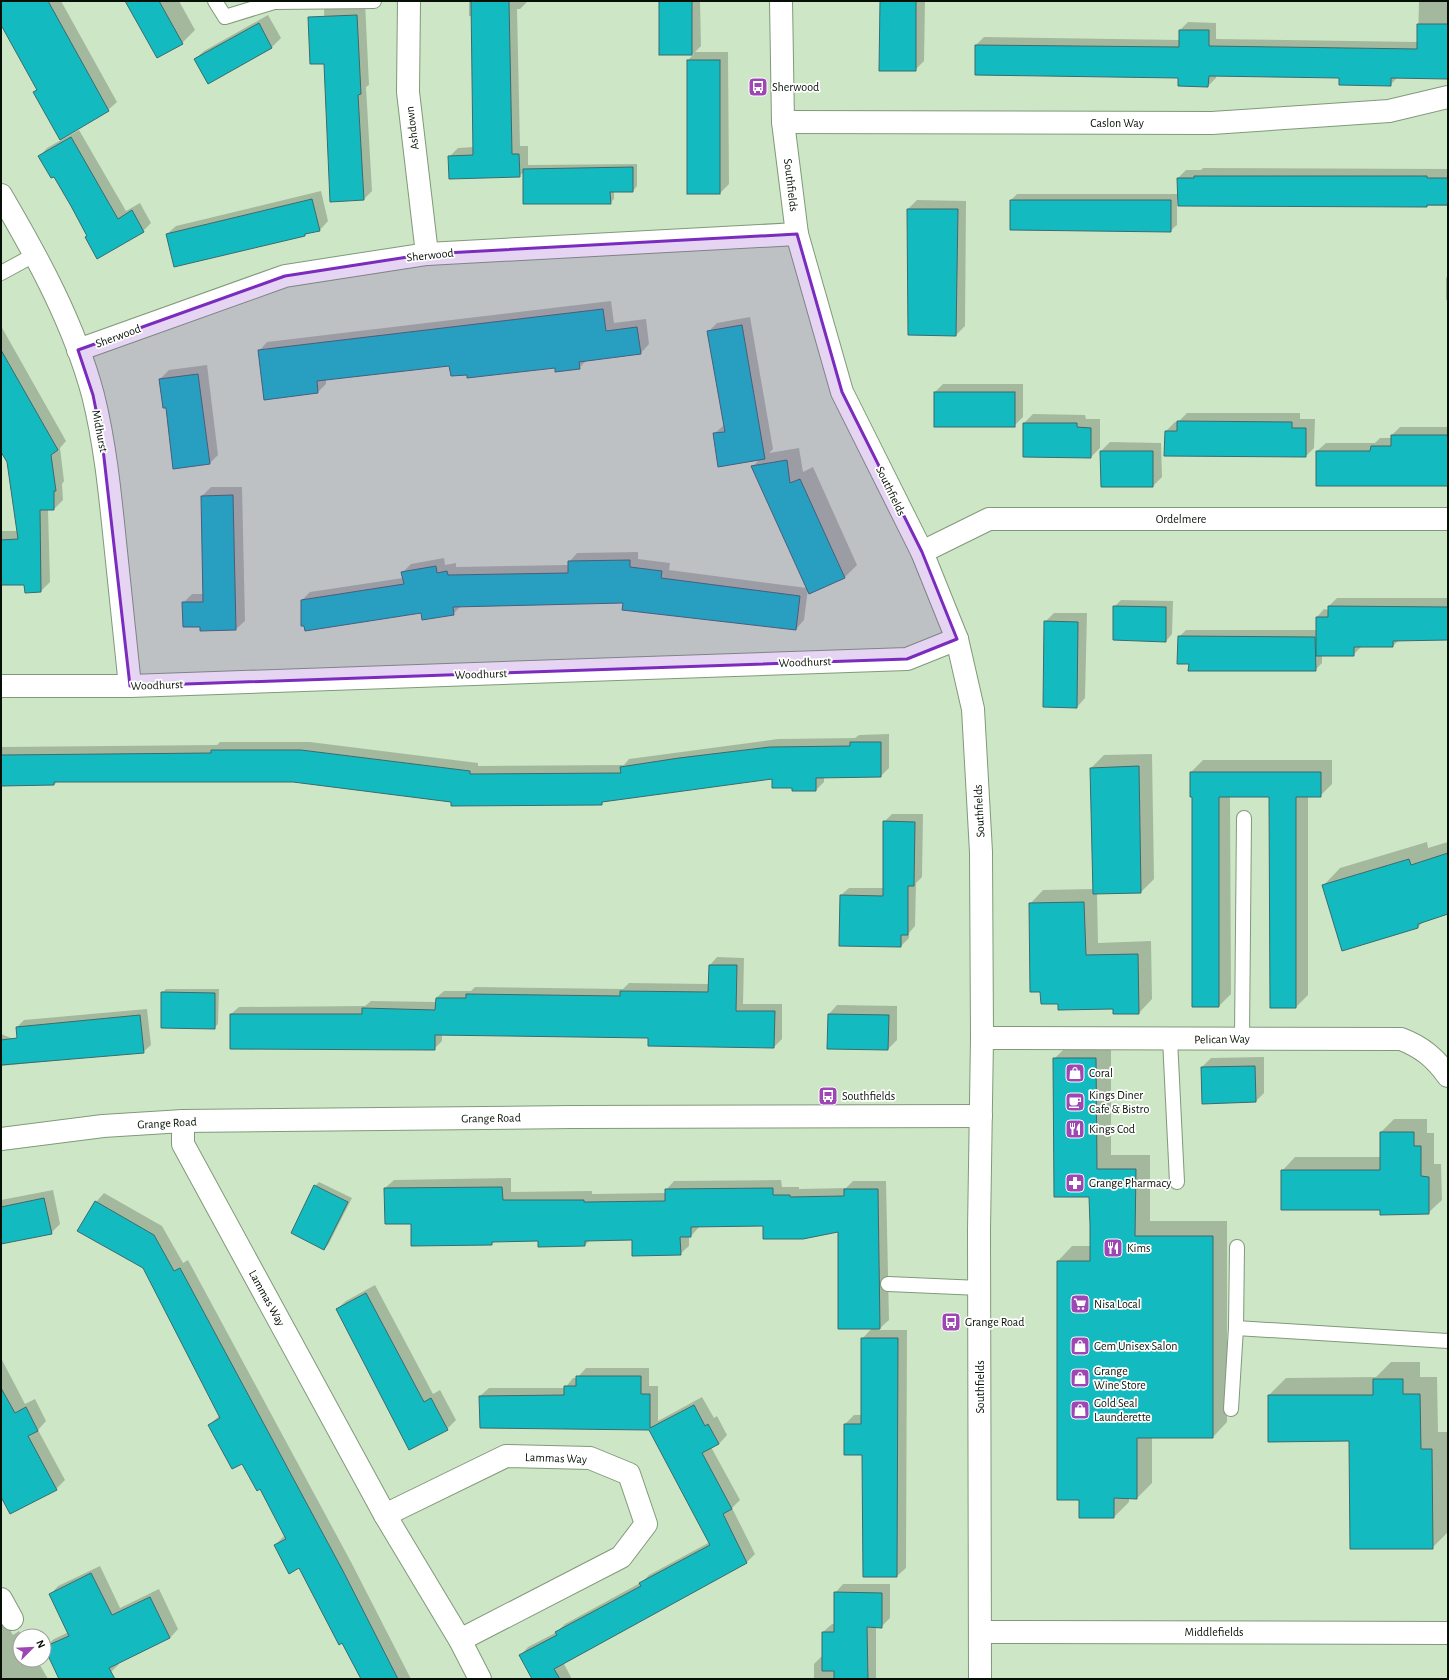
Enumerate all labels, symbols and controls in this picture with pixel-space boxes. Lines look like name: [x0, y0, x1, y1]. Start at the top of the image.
bus stop icon: Sherwood: [747, 76, 769, 98]
place label: Sherwood: [772, 81, 819, 93]
street label: Ashdown: [403, 106, 421, 150]
street label: Caslon Way: [1090, 117, 1144, 130]
street label: Southfields: [782, 158, 800, 212]
street label: Sherwood: [406, 247, 454, 263]
street label: Sherwood: [94, 322, 142, 350]
street label: Midhurst: [90, 409, 110, 453]
street label: Southfields: [874, 464, 908, 518]
street label: Ordelmere: [1156, 513, 1206, 525]
street label: Woodhurst: [779, 655, 832, 669]
street label: Woodhurst: [455, 667, 508, 681]
street label: Woodhurst: [131, 678, 184, 692]
street label: Southfields: [972, 784, 986, 838]
street label: Pelican Way: [1194, 1033, 1250, 1046]
shop icon: Coral: [1064, 1062, 1086, 1084]
place label: Coral: [1089, 1067, 1113, 1079]
bus stop icon: Southfields: [817, 1085, 839, 1107]
place label: Kings Diner Cafe & Bistro: [1089, 1089, 1149, 1115]
place label: Southfields: [842, 1090, 895, 1102]
cafe icon: Kings Diner Cafe & Bistro: [1064, 1091, 1086, 1113]
street label: Grange Road: [461, 1111, 521, 1125]
street label: Grange Road: [137, 1115, 197, 1131]
restaurant icon: Kings Cod: [1064, 1118, 1086, 1140]
place label: Kings Cod: [1089, 1123, 1135, 1135]
pharmacy icon: Grange Pharmacy: [1064, 1172, 1086, 1194]
place label: Grange Pharmacy: [1089, 1177, 1171, 1190]
restaurant icon: Kims: [1102, 1237, 1124, 1259]
place label: Kims: [1127, 1242, 1151, 1254]
street label: Lammas Way: [246, 1268, 287, 1329]
supermarket icon: Nisa Local: [1069, 1293, 1091, 1315]
place label: Nisa Local: [1094, 1298, 1141, 1310]
bus stop icon: Grange Road: [940, 1311, 962, 1333]
place label: Grange Road: [965, 1316, 1025, 1328]
shop icon: Gem Unisex Salon: [1069, 1335, 1091, 1357]
place label: Gem Unisex Salon: [1094, 1340, 1178, 1352]
street label: Southfields: [974, 1360, 986, 1414]
place label: Grange Wine Store: [1094, 1365, 1146, 1391]
shop icon: Grange Wine Store: [1069, 1367, 1091, 1389]
place label: Gold Seal Launderette: [1094, 1397, 1151, 1423]
shop icon: Gold Seal Launderette: [1069, 1399, 1091, 1421]
street label: Lammas Way: [525, 1451, 587, 1466]
street label: Middlefields: [1184, 1626, 1244, 1638]
north arrow: [12, 1628, 52, 1668]
text: N: [34, 1638, 47, 1650]

